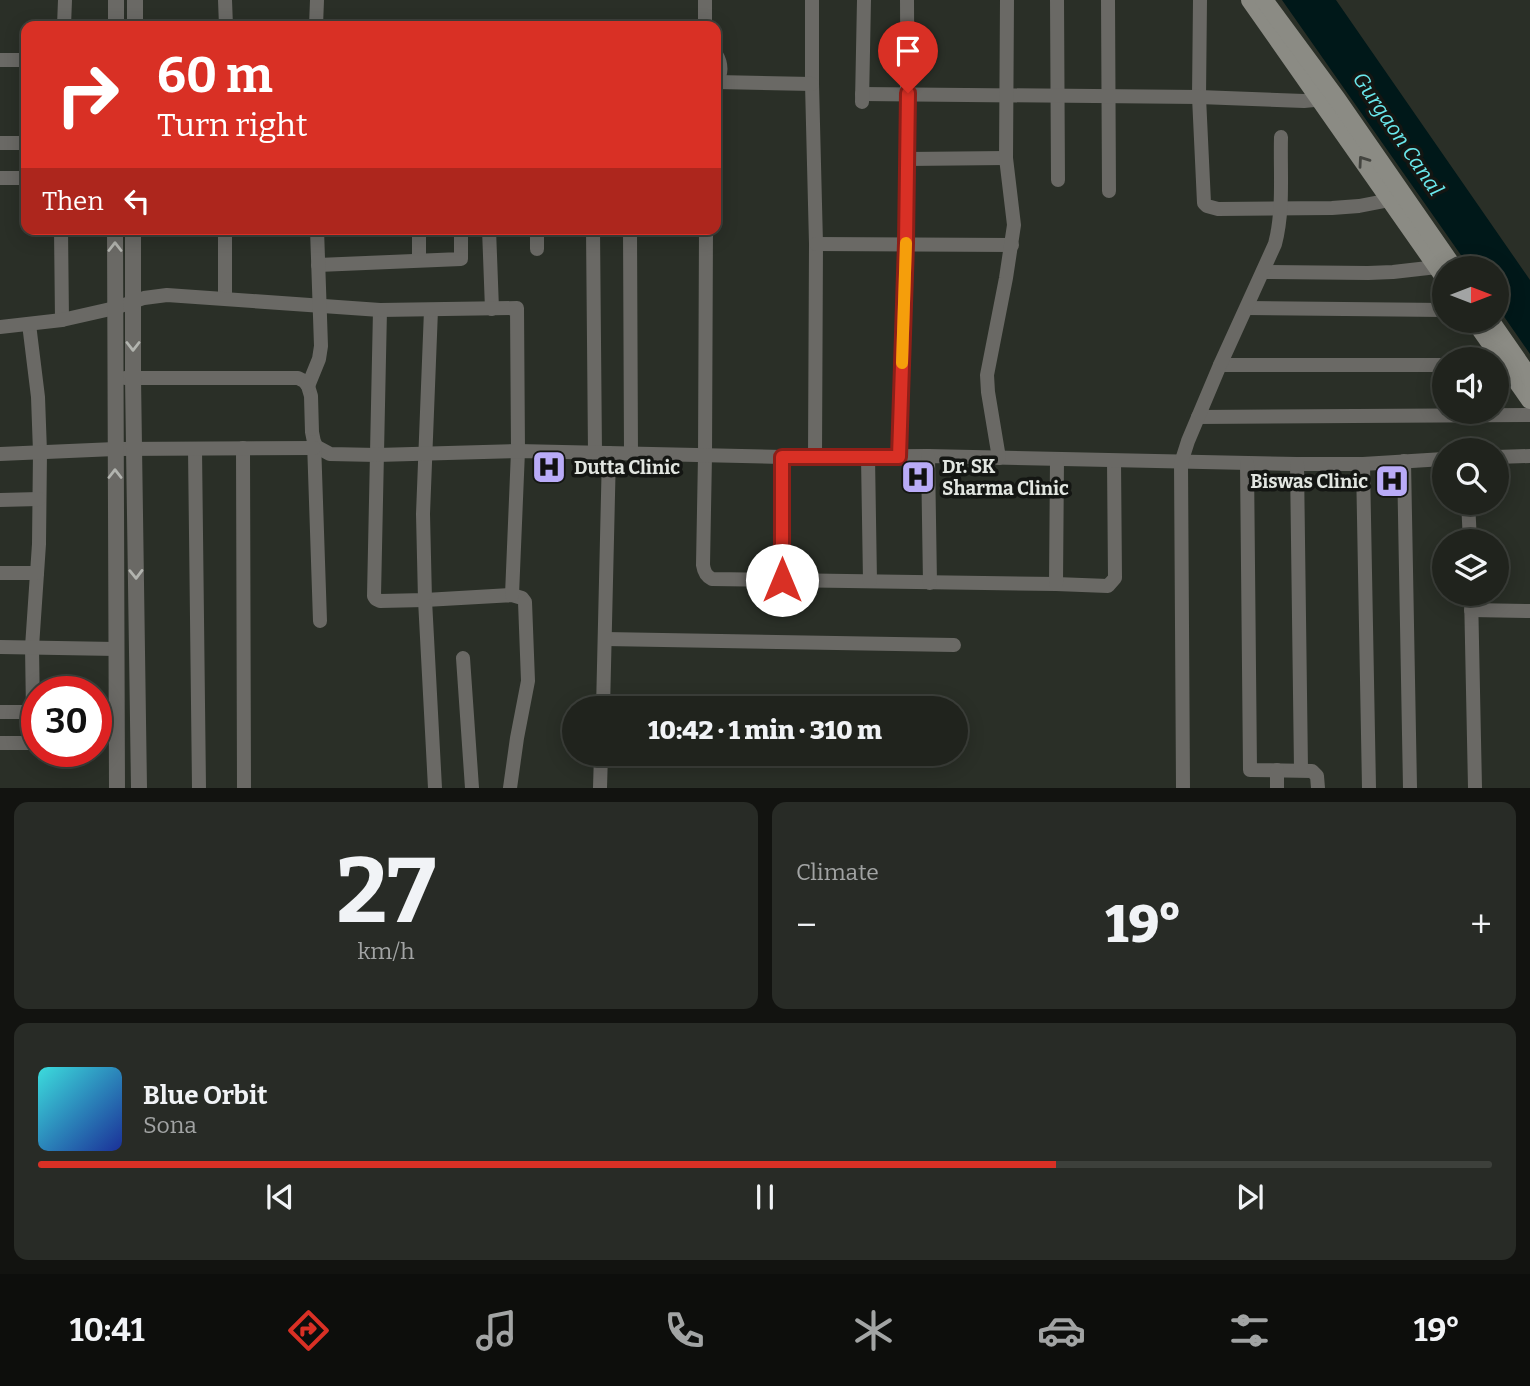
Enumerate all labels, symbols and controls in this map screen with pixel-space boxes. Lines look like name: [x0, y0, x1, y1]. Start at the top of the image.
pin: [878, 21, 938, 93]
icon: arrive: [889, 32, 927, 70]
text: 60 m: [157, 46, 273, 105]
icon: right: [42, 49, 133, 140]
water label: Gurgaon Canal: [1347, 67, 1449, 201]
text: Turn right: [157, 106, 308, 144]
one-way arrow: [1359, 156, 1371, 169]
icon: left: [118, 182, 156, 220]
text: Then: [42, 186, 104, 217]
one-way arrow: [107, 241, 123, 252]
north arrow: [1432, 256, 1508, 332]
map controls: [1432, 256, 1509, 606]
one-way arrow: [125, 342, 141, 352]
button: sound: [1432, 347, 1509, 424]
button: search: [1432, 438, 1509, 515]
hospital icon: Dutta Clinic: [530, 448, 568, 486]
place label: Dr. SK Sharma Clinic: [942, 455, 1069, 500]
place label: Dutta Clinic: [574, 456, 680, 479]
hospital icon: Dr. SK Sharma Clinic: [899, 458, 937, 496]
hospital icon: Biswas Clinic: [1373, 462, 1411, 500]
one-way arrow: [107, 469, 123, 479]
place label: Biswas Clinic: [1250, 470, 1368, 493]
button: layers: [1432, 529, 1509, 606]
position arrow: [745, 543, 819, 617]
one-way arrow: [128, 569, 144, 580]
speed limit sign: 30: [21, 676, 112, 767]
text: 10:42 · 1 min · 310 m: [648, 715, 882, 746]
text: 27: [336, 837, 436, 946]
text: Climate: [796, 858, 879, 886]
text: 19°: [1105, 893, 1182, 956]
text: −: [796, 902, 817, 948]
text: +: [1470, 902, 1492, 948]
text: km/h: [358, 937, 414, 965]
text: Blue Orbit: [143, 1080, 267, 1111]
text: Sona: [143, 1111, 197, 1139]
icon: previous: [261, 1178, 299, 1216]
icon: pause: [746, 1178, 784, 1216]
icon: next: [1231, 1178, 1269, 1216]
icon: directions: [284, 1306, 333, 1355]
icon: music: [472, 1306, 521, 1355]
icon: phone: [660, 1306, 709, 1355]
icon: climate: [849, 1306, 898, 1355]
icon: car: [1037, 1306, 1086, 1355]
icon: filters: [1225, 1306, 1274, 1355]
text: 10:41: [70, 1311, 145, 1349]
text: 19°: [1414, 1311, 1460, 1349]

